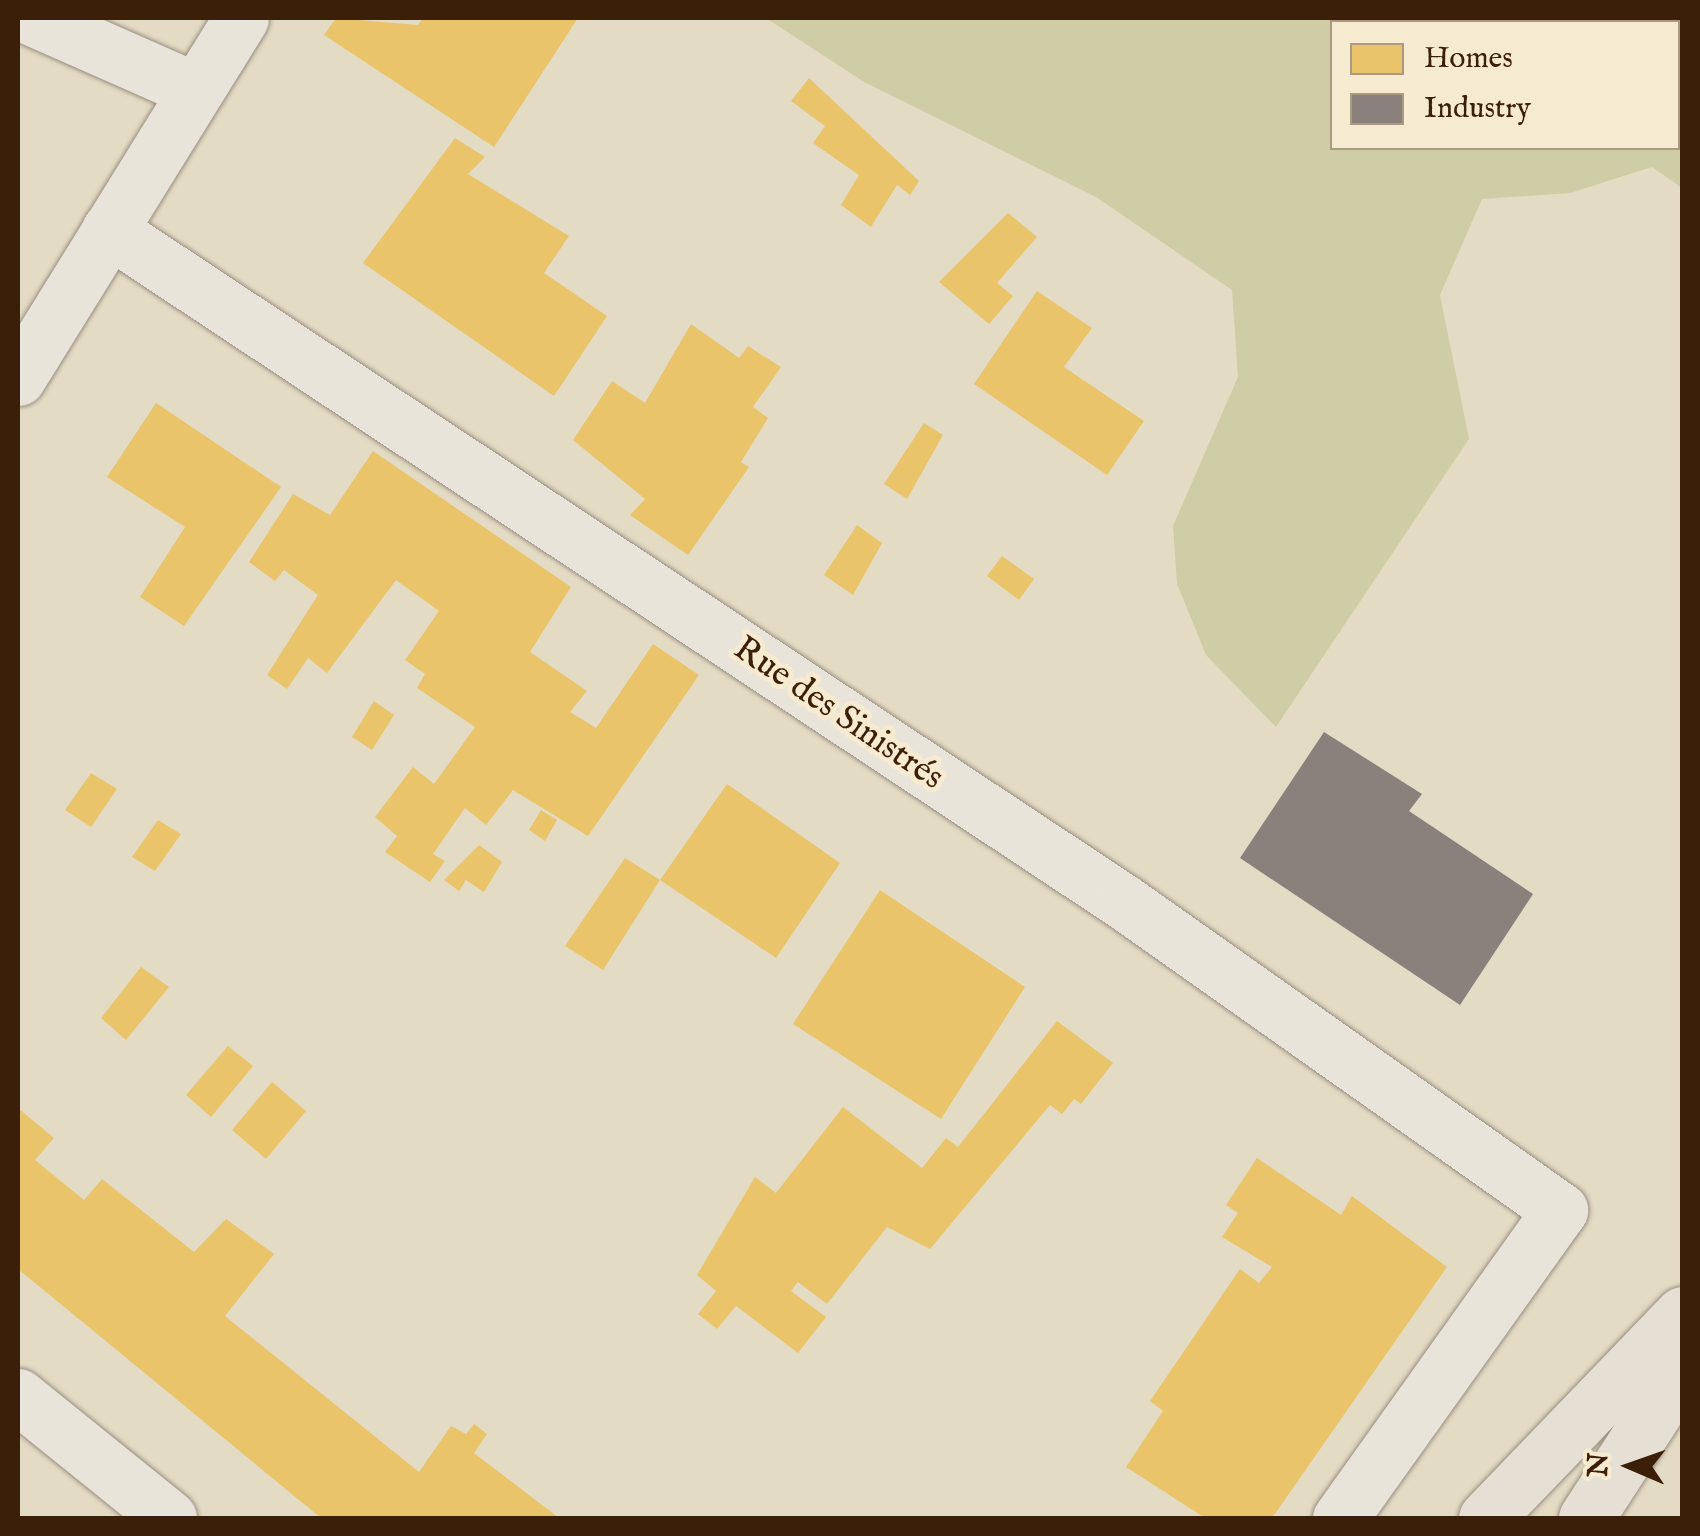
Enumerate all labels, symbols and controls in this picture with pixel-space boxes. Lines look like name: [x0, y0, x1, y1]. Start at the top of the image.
legend: [1330, 20, 1680, 150]
text: Homes: [1424, 40, 1513, 78]
text: Industry: [1424, 90, 1531, 128]
street label: Rue des Sinistrés: [725, 628, 951, 800]
north arrow: [1580, 1416, 1680, 1516]
text: N: [1582, 1452, 1617, 1478]

